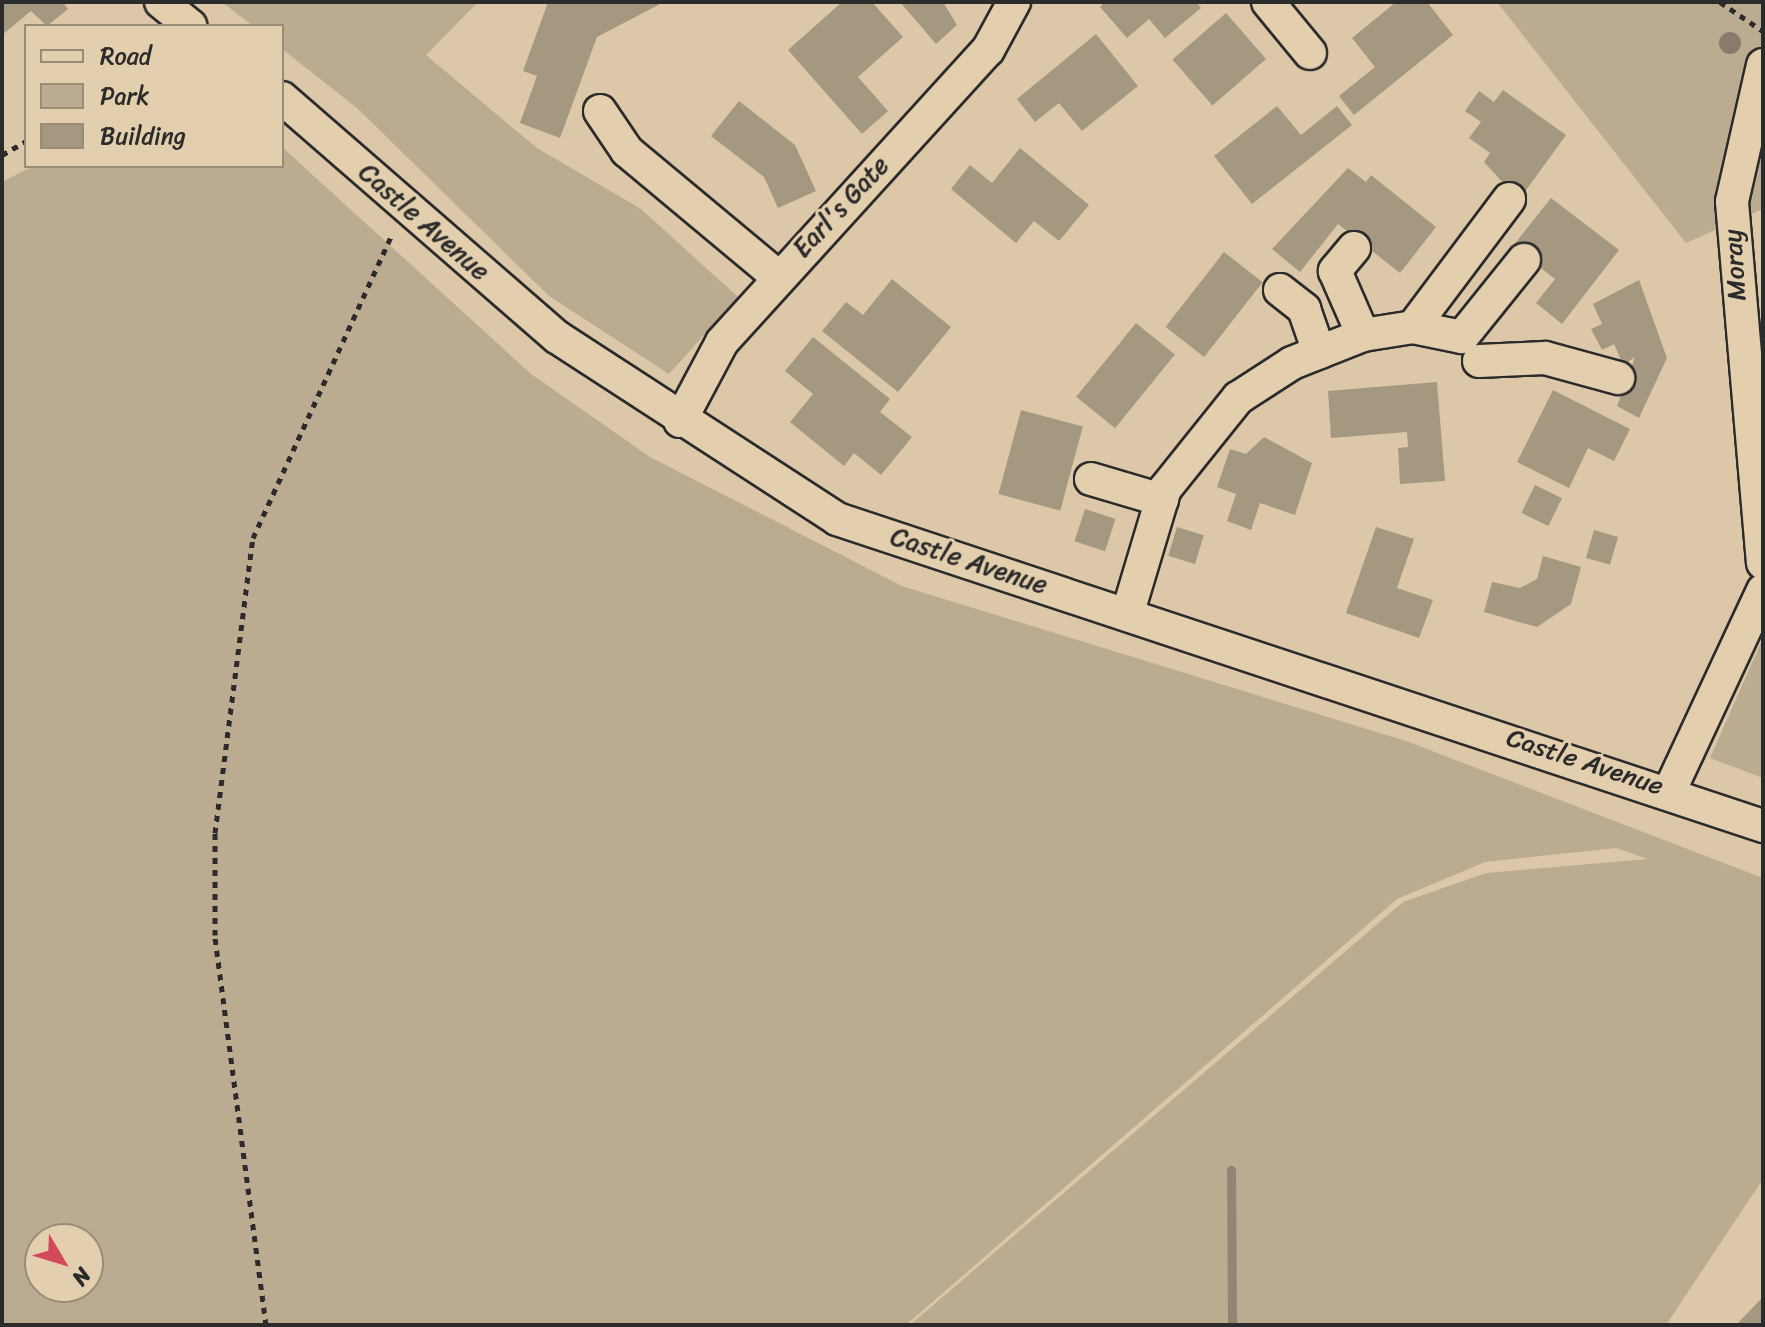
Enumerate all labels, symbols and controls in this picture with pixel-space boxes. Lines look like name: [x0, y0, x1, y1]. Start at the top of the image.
legend: [24, 24, 284, 168]
text: Road: [100, 35, 151, 77]
text: Park: [100, 75, 149, 117]
text: Building: [100, 115, 186, 157]
street label: Earl's Gate: [786, 150, 896, 264]
street label: Castle Avenue: [352, 157, 496, 287]
street label: Moray: [1717, 228, 1753, 302]
street label: Castle Avenue: [887, 521, 1051, 601]
street label: Castle Avenue: [1503, 722, 1667, 802]
north arrow: [24, 1223, 104, 1303]
text: N: [62, 1259, 102, 1295]

